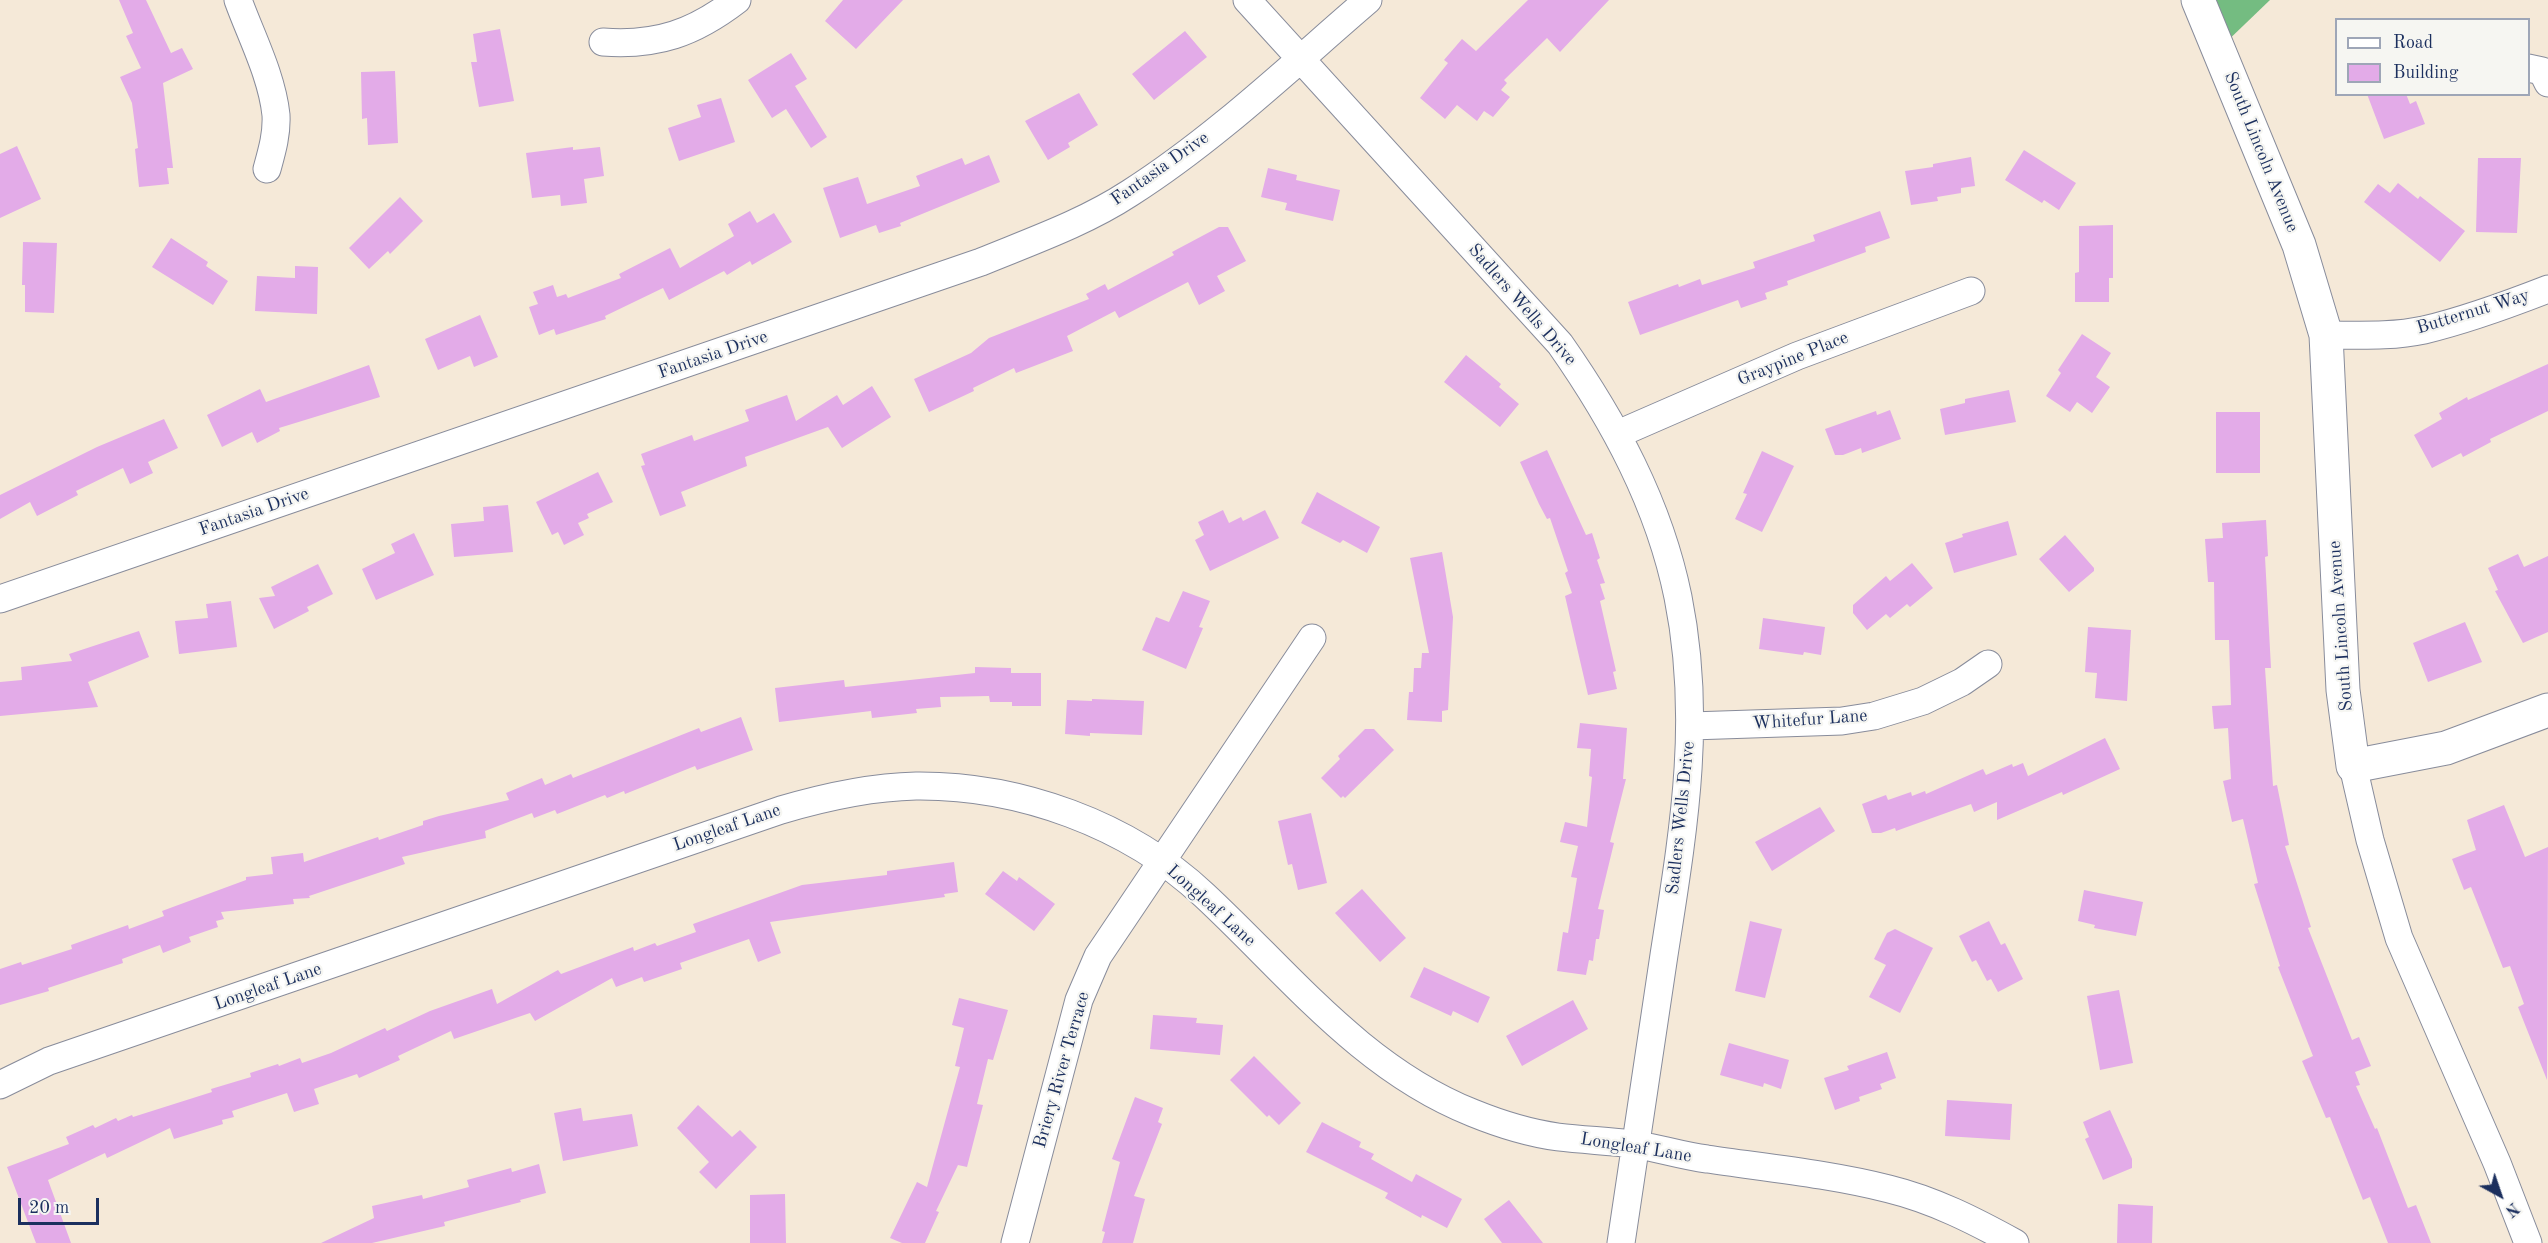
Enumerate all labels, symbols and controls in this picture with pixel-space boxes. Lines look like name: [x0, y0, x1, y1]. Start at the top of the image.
legend: [2335, 18, 2530, 96]
text: Road: [2393, 34, 2433, 52]
text: Building: [2393, 64, 2458, 82]
street label: South Lincoln Avenue: [2219, 69, 2303, 235]
street label: Fantasia Drive: [1107, 127, 1213, 211]
street label: Sadlers Wells Drive: [1463, 240, 1581, 370]
street label: Butternut Way: [2414, 285, 2532, 339]
street label: Fantasia Drive: [655, 326, 771, 384]
street label: Graypine Place: [1734, 327, 1852, 391]
street label: Fantasia Drive: [196, 483, 312, 541]
street label: South Lincoln Avenue: [2324, 540, 2358, 712]
street label: Whitefur Lane: [1752, 705, 1868, 735]
street label: Sadlers Wells Drive: [1662, 740, 1700, 896]
street label: Longleaf Lane: [670, 799, 784, 857]
street label: Longleaf Lane: [1162, 860, 1260, 952]
street label: Longleaf Lane: [211, 958, 325, 1016]
street label: Briery River Terrace: [1029, 989, 1095, 1151]
street label: Longleaf Lane: [1579, 1129, 1693, 1167]
north arrow: [2470, 1165, 2530, 1225]
scale bar: [21, 1186, 102, 1224]
text: 20 m: [29, 1199, 69, 1217]
text: N: [2502, 1199, 2521, 1219]

